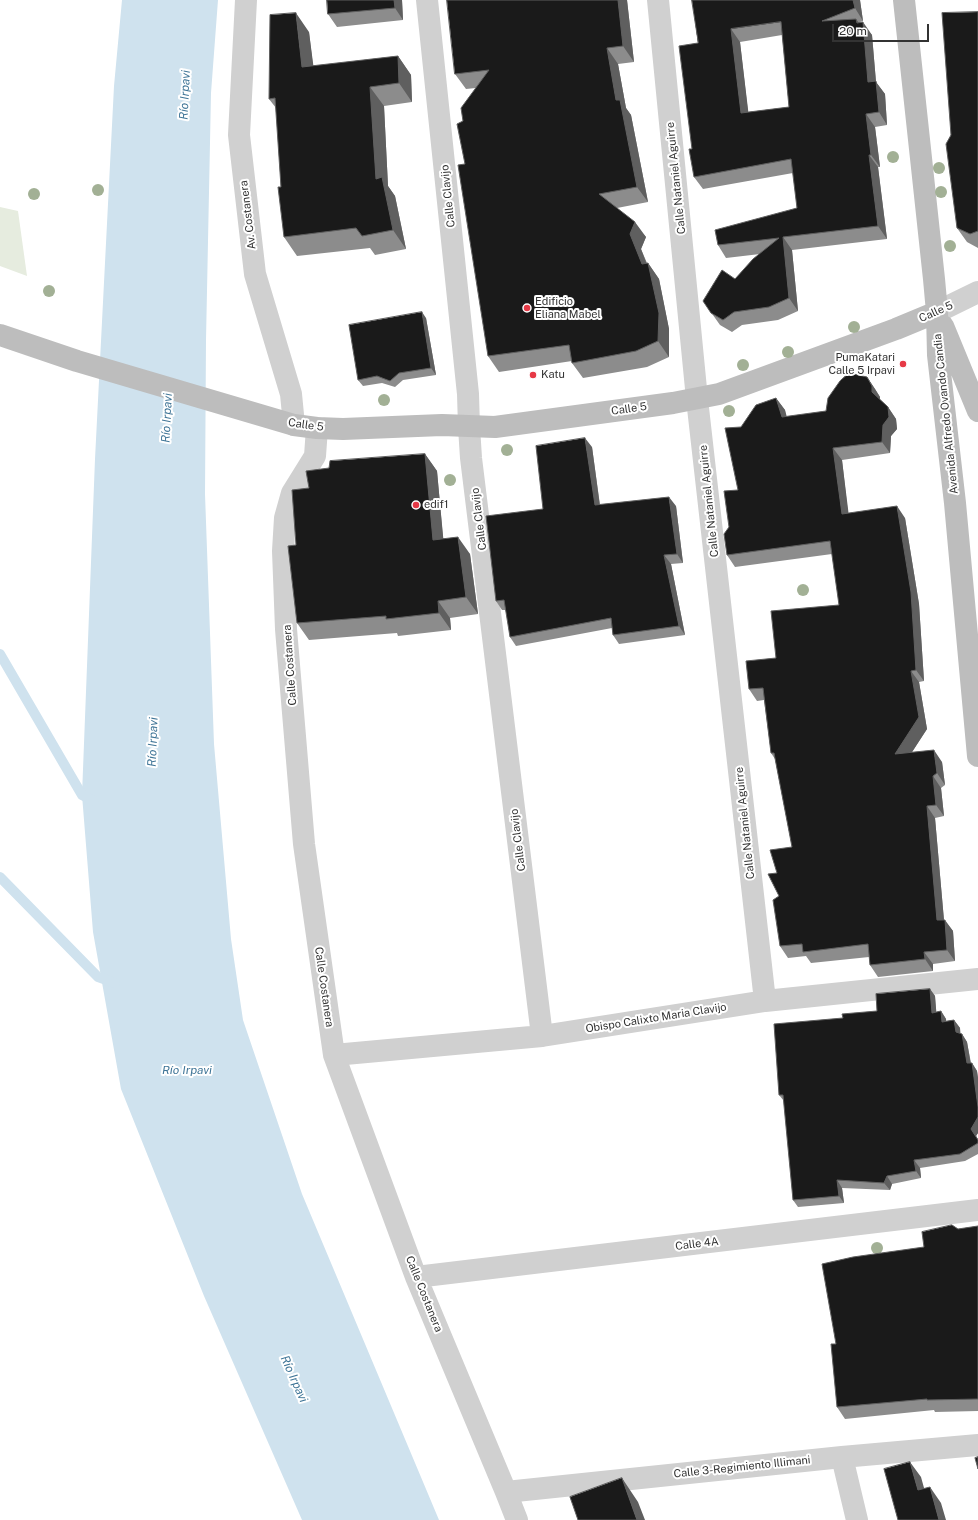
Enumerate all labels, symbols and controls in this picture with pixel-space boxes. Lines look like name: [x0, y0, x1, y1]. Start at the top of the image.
scale bar: [834, 16, 931, 42]
text: 20 m: [839, 24, 867, 38]
water label: Río Irpavi: [177, 70, 193, 120]
street label: Calle Nataniel Aguirre: [664, 121, 688, 235]
street label: Calle Clavijo: [438, 164, 458, 228]
street label: Av. Costanera: [237, 180, 259, 250]
place label: Edificio Eliana Mabel: [535, 295, 601, 321]
street label: Calle 5: [917, 299, 955, 325]
marker: Edificio Eliana Mabel: [522, 303, 532, 313]
street label: Avenida Alfredo Ovando Candia: [931, 333, 961, 495]
place label: PumaKatari Calle 5 Irpavi: [829, 351, 895, 377]
marker: PumaKatari Calle 5 Irpavi: [898, 359, 908, 369]
place label: Katu: [541, 368, 565, 382]
marker: Katu: [528, 370, 538, 380]
water label: Río Irpavi: [159, 393, 175, 443]
street label: Calle 5: [610, 400, 648, 418]
street label: Calle 5: [287, 416, 325, 434]
street label: Calle Nataniel Aguirre: [697, 444, 721, 558]
street label: Calle Clavijo: [469, 487, 489, 551]
place label: edif1: [424, 498, 448, 512]
marker: edif1: [411, 500, 421, 510]
street label: Calle Costanera: [281, 624, 299, 706]
water label: Río Irpavi: [145, 717, 161, 767]
street label: Calle Nataniel Aguirre: [733, 766, 757, 880]
street label: Calle Clavijo: [508, 808, 528, 872]
street label: Calle Costanera: [312, 946, 336, 1028]
street label: Obispo Calixto Maria Clavijo: [585, 1000, 727, 1036]
water label: Río Irpavi: [162, 1063, 212, 1077]
street label: Calle 4A: [675, 1235, 719, 1253]
street label: Calle Costanera: [403, 1254, 445, 1334]
water label: Río Irpavi: [277, 1353, 311, 1405]
street label: Calle 3-Regimiento Illimani: [673, 1453, 811, 1481]

